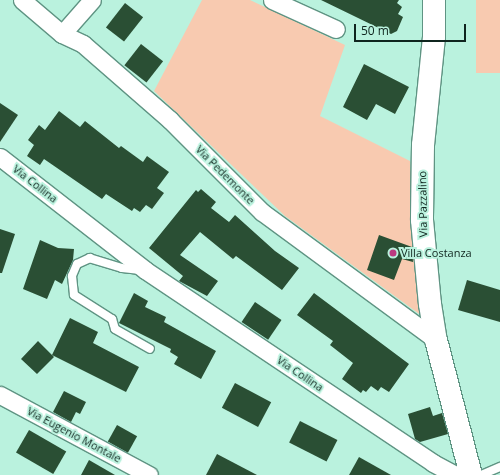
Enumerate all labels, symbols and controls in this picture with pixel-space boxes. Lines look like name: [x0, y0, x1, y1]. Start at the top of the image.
scale bar: [356, 16, 468, 42]
text: 50 m: [361, 22, 389, 39]
street label: Via Pedemonte: [193, 143, 257, 207]
street label: Via Collina: [10, 162, 60, 206]
street label: Via Pazzalino: [416, 171, 430, 237]
place label: Villa Costanza: [401, 246, 472, 260]
marker: Villa Costanza: [388, 248, 398, 258]
street label: Via Collina: [274, 354, 326, 394]
street label: Via Eugenio Montale: [25, 405, 123, 465]

